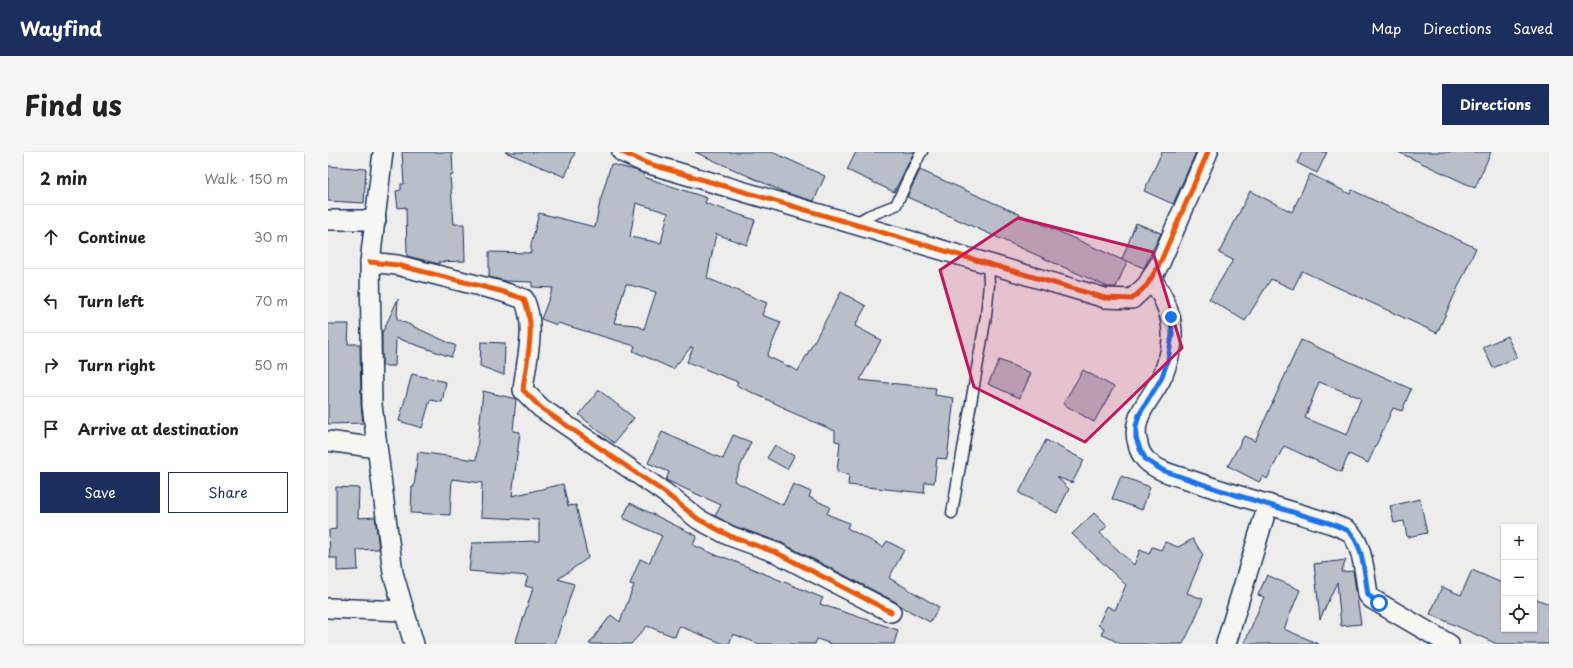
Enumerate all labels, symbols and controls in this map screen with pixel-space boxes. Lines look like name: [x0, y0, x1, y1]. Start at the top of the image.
text: Wayfind: [20, 14, 102, 42]
text: Map: [1371, 18, 1401, 39]
text: Directions: [1423, 18, 1491, 39]
text: Saved: [1513, 18, 1553, 39]
text: Find us: [24, 83, 122, 126]
button: Directions: [1442, 84, 1549, 125]
text: 2 min: [40, 165, 87, 191]
text: Walk · 150 m: [204, 169, 288, 188]
text: Continue: [78, 225, 146, 248]
icon: ahead: [40, 226, 62, 248]
text: 30 m: [254, 227, 288, 246]
text: Turn left: [78, 289, 144, 312]
icon: left: [40, 290, 62, 312]
text: 70 m: [255, 291, 288, 310]
route end: [1162, 308, 1180, 326]
text: Turn right: [78, 353, 155, 376]
icon: right: [40, 354, 62, 376]
text: 50 m: [254, 355, 288, 374]
text: Arrive at destination: [78, 417, 239, 440]
icon: arrive: [40, 418, 62, 440]
button: Save: [40, 472, 160, 513]
button: Share: [168, 472, 288, 513]
map controls: [1501, 524, 1537, 632]
button: +: [1501, 524, 1537, 560]
button: −: [1501, 560, 1537, 596]
route start: [1370, 594, 1388, 612]
button: locate: [1501, 596, 1537, 632]

